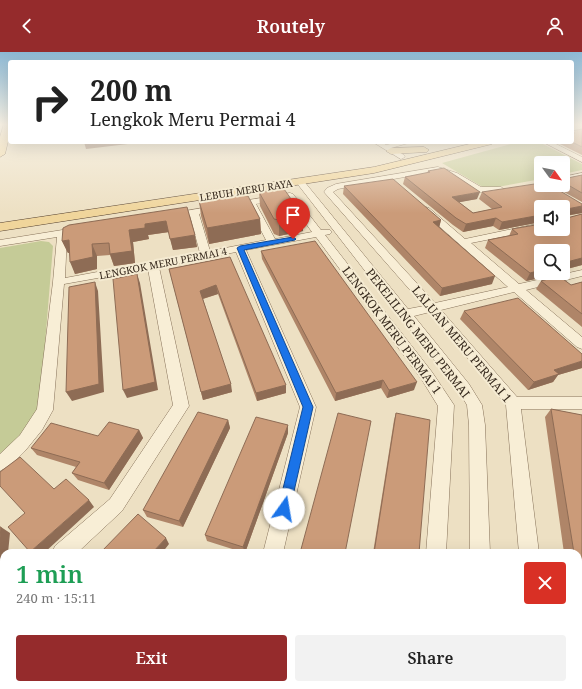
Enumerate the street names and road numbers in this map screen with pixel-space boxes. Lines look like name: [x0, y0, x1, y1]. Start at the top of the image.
street label: LEBUH MERU RAYA: [198, 176, 294, 204]
street label: LENGKOK MERU PERMAI 4: [98, 244, 229, 282]
street label: LENGKOK MERU PERMAI 1: [338, 263, 446, 397]
street label: PEKELILING MERU PERMAI: [362, 265, 474, 401]
street label: LALUAN MERU PERMAI 1: [408, 282, 516, 406]

